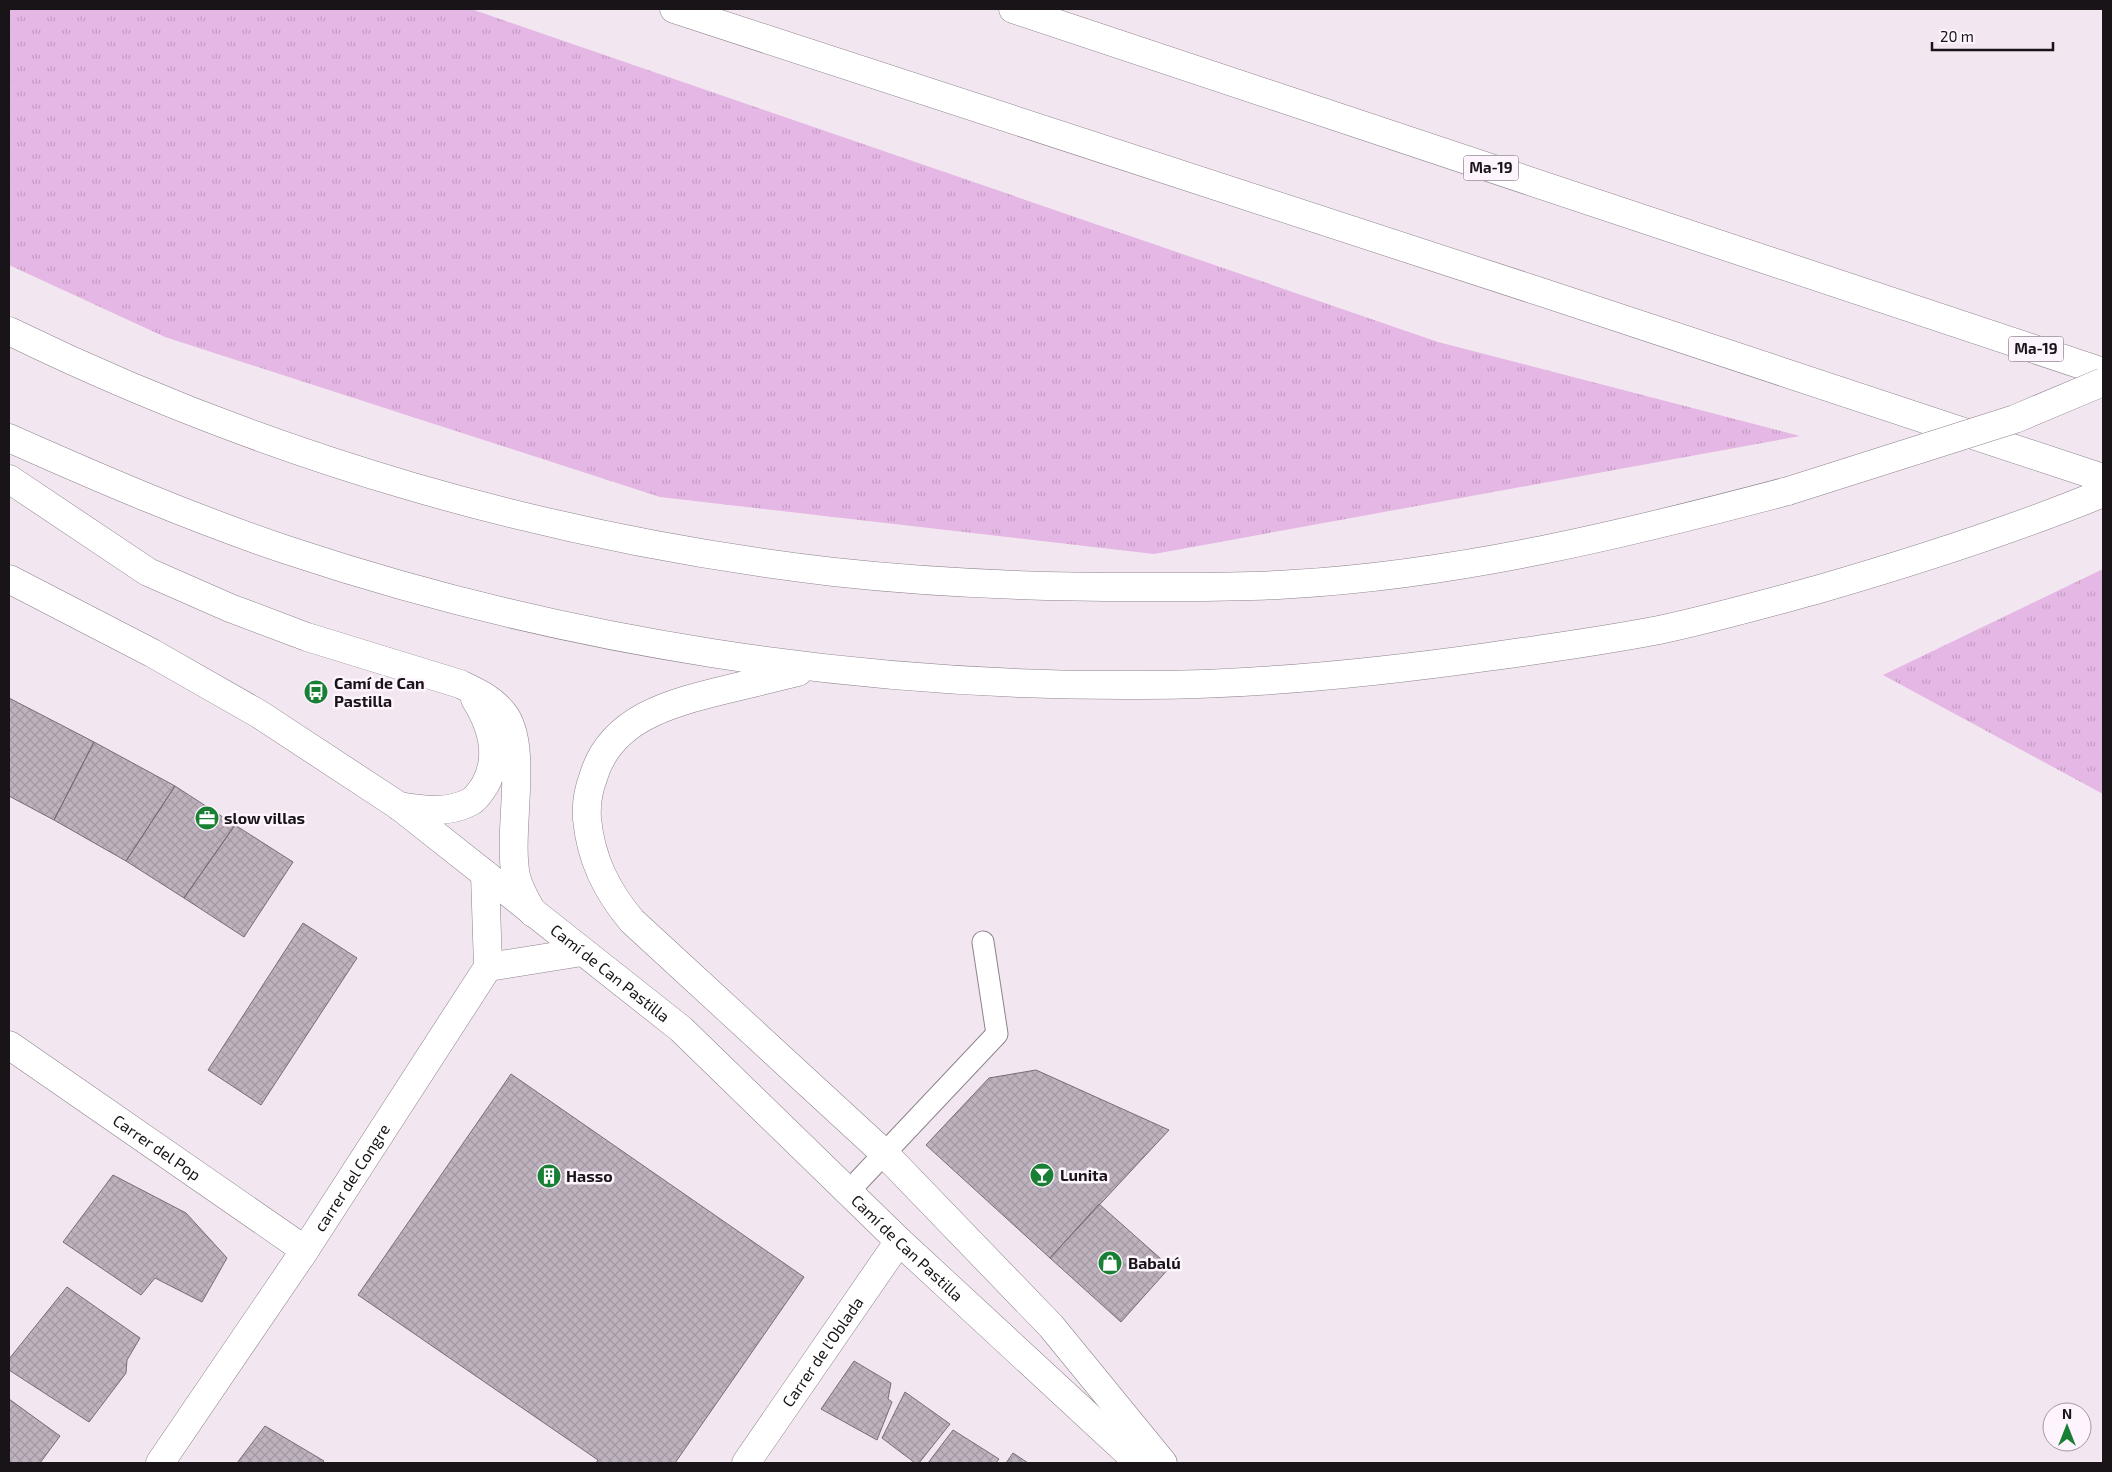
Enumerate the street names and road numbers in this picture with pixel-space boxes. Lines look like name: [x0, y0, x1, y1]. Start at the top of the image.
road number: Ma-19: [1464, 156, 1518, 180]
road number: Ma-19: [2008, 336, 2064, 362]
street label: Camí de Can Pastilla: [547, 920, 674, 1025]
street label: Carrer del Pop: [110, 1110, 205, 1184]
street label: carrer del Congre: [310, 1120, 393, 1235]
street label: Camí de Can Pastilla: [848, 1190, 967, 1305]
street label: Carrer de l'Oblada: [778, 1293, 867, 1410]

